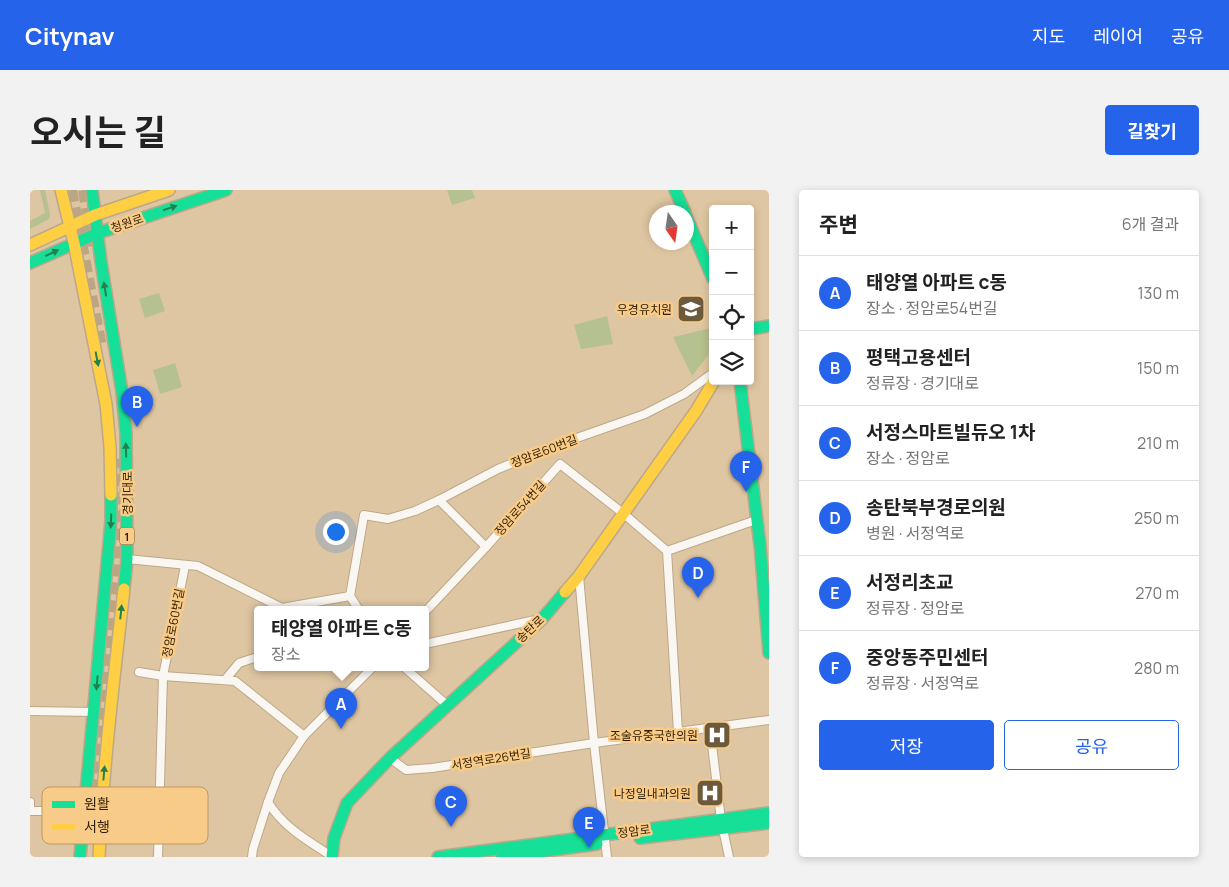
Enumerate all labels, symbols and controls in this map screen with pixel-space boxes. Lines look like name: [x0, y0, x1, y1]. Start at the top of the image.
text: Citynav: [25, 19, 115, 52]
text: 지도: [1032, 24, 1065, 48]
text: 레이어: [1093, 24, 1143, 48]
text: 공유: [1171, 24, 1204, 48]
button: 길찾기: [1105, 105, 1199, 155]
text: 오시는 길: [30, 108, 166, 156]
one-way arrow: [162, 204, 177, 212]
north arrow: [649, 205, 694, 250]
map controls: [709, 205, 754, 385]
button: +: [709, 205, 754, 250]
street label: 청원로: [109, 210, 145, 236]
text: 주변: [819, 210, 858, 238]
text: 6개 결과: [1122, 213, 1179, 235]
one-way arrow: [45, 248, 59, 256]
button: −: [709, 250, 754, 295]
text: 태양열 아파트 c동: [866, 269, 1007, 295]
one-way arrow: [101, 280, 109, 296]
text: A: [830, 282, 840, 304]
text: 130 m: [1137, 282, 1179, 304]
school or university icon: 우경유치원: [676, 294, 706, 324]
button: locate: [709, 295, 754, 340]
text: 장소 · 정암로54번길: [866, 297, 998, 319]
place label: 우경유치원: [617, 301, 672, 318]
button: layers: [709, 340, 754, 385]
text: 평택고용센터: [866, 344, 971, 370]
one-way arrow: [93, 352, 101, 367]
text: B: [830, 357, 840, 379]
text: 150 m: [1137, 357, 1179, 379]
text: 정류장 · 경기대로: [866, 372, 979, 394]
pin: B: [121, 386, 153, 427]
text: 서정스마트빌듀오 1차: [866, 419, 1035, 445]
street label: 정암로60번길: [508, 431, 580, 471]
text: C: [829, 432, 841, 454]
text: 210 m: [1137, 432, 1179, 454]
one-way arrow: [122, 441, 130, 457]
text: 장소 · 정암로: [866, 447, 950, 469]
pin: F: [730, 451, 762, 492]
street label: 경기대로: [119, 471, 136, 515]
street label: 정암로54번길: [491, 477, 549, 539]
text: 송탄북부경로의원: [866, 494, 1006, 520]
text: D: [829, 507, 841, 529]
text: 250 m: [1134, 507, 1179, 529]
one-way arrow: [106, 513, 114, 529]
your location: [323, 519, 349, 545]
text: 병원 · 서정역로: [866, 522, 964, 544]
road number: 1: [120, 528, 134, 544]
pin: D: [682, 557, 714, 598]
text: 서정리초교: [866, 569, 953, 595]
text: E: [830, 582, 840, 604]
text: 270 m: [1135, 582, 1179, 604]
street label: 정암로60번길: [158, 587, 188, 659]
text: 정류장 · 정암로: [866, 597, 964, 619]
one-way arrow: [117, 603, 125, 619]
popup: [254, 606, 429, 671]
street label: 송탄로: [512, 611, 548, 647]
text: 태양열 아파트 c동: [271, 615, 412, 641]
text: 장소: [271, 643, 301, 665]
text: 중앙동주민센터: [866, 644, 988, 670]
text: F: [831, 657, 839, 679]
text: 280 m: [1134, 657, 1179, 679]
text: 정류장 · 서정역로: [866, 672, 979, 694]
one-way arrow: [92, 675, 100, 691]
pin: A: [325, 688, 357, 729]
hospital icon: 조술유중국한의원: [702, 720, 732, 750]
button: 저장: [819, 720, 994, 770]
button: 공유: [1004, 720, 1179, 770]
place label: 조술유중국한의원: [610, 727, 698, 744]
street label: 서정역로26번길: [450, 744, 532, 774]
one-way arrow: [101, 765, 109, 781]
hospital icon: 나정일내과의원: [695, 778, 725, 808]
place label: 나정일내과의원: [614, 785, 691, 802]
pin: C: [435, 786, 467, 827]
legend: [42, 787, 208, 844]
text: 원활: [84, 794, 110, 813]
pin: E: [573, 807, 605, 848]
text: 서행: [84, 817, 110, 836]
street label: 정암로: [617, 821, 651, 841]

